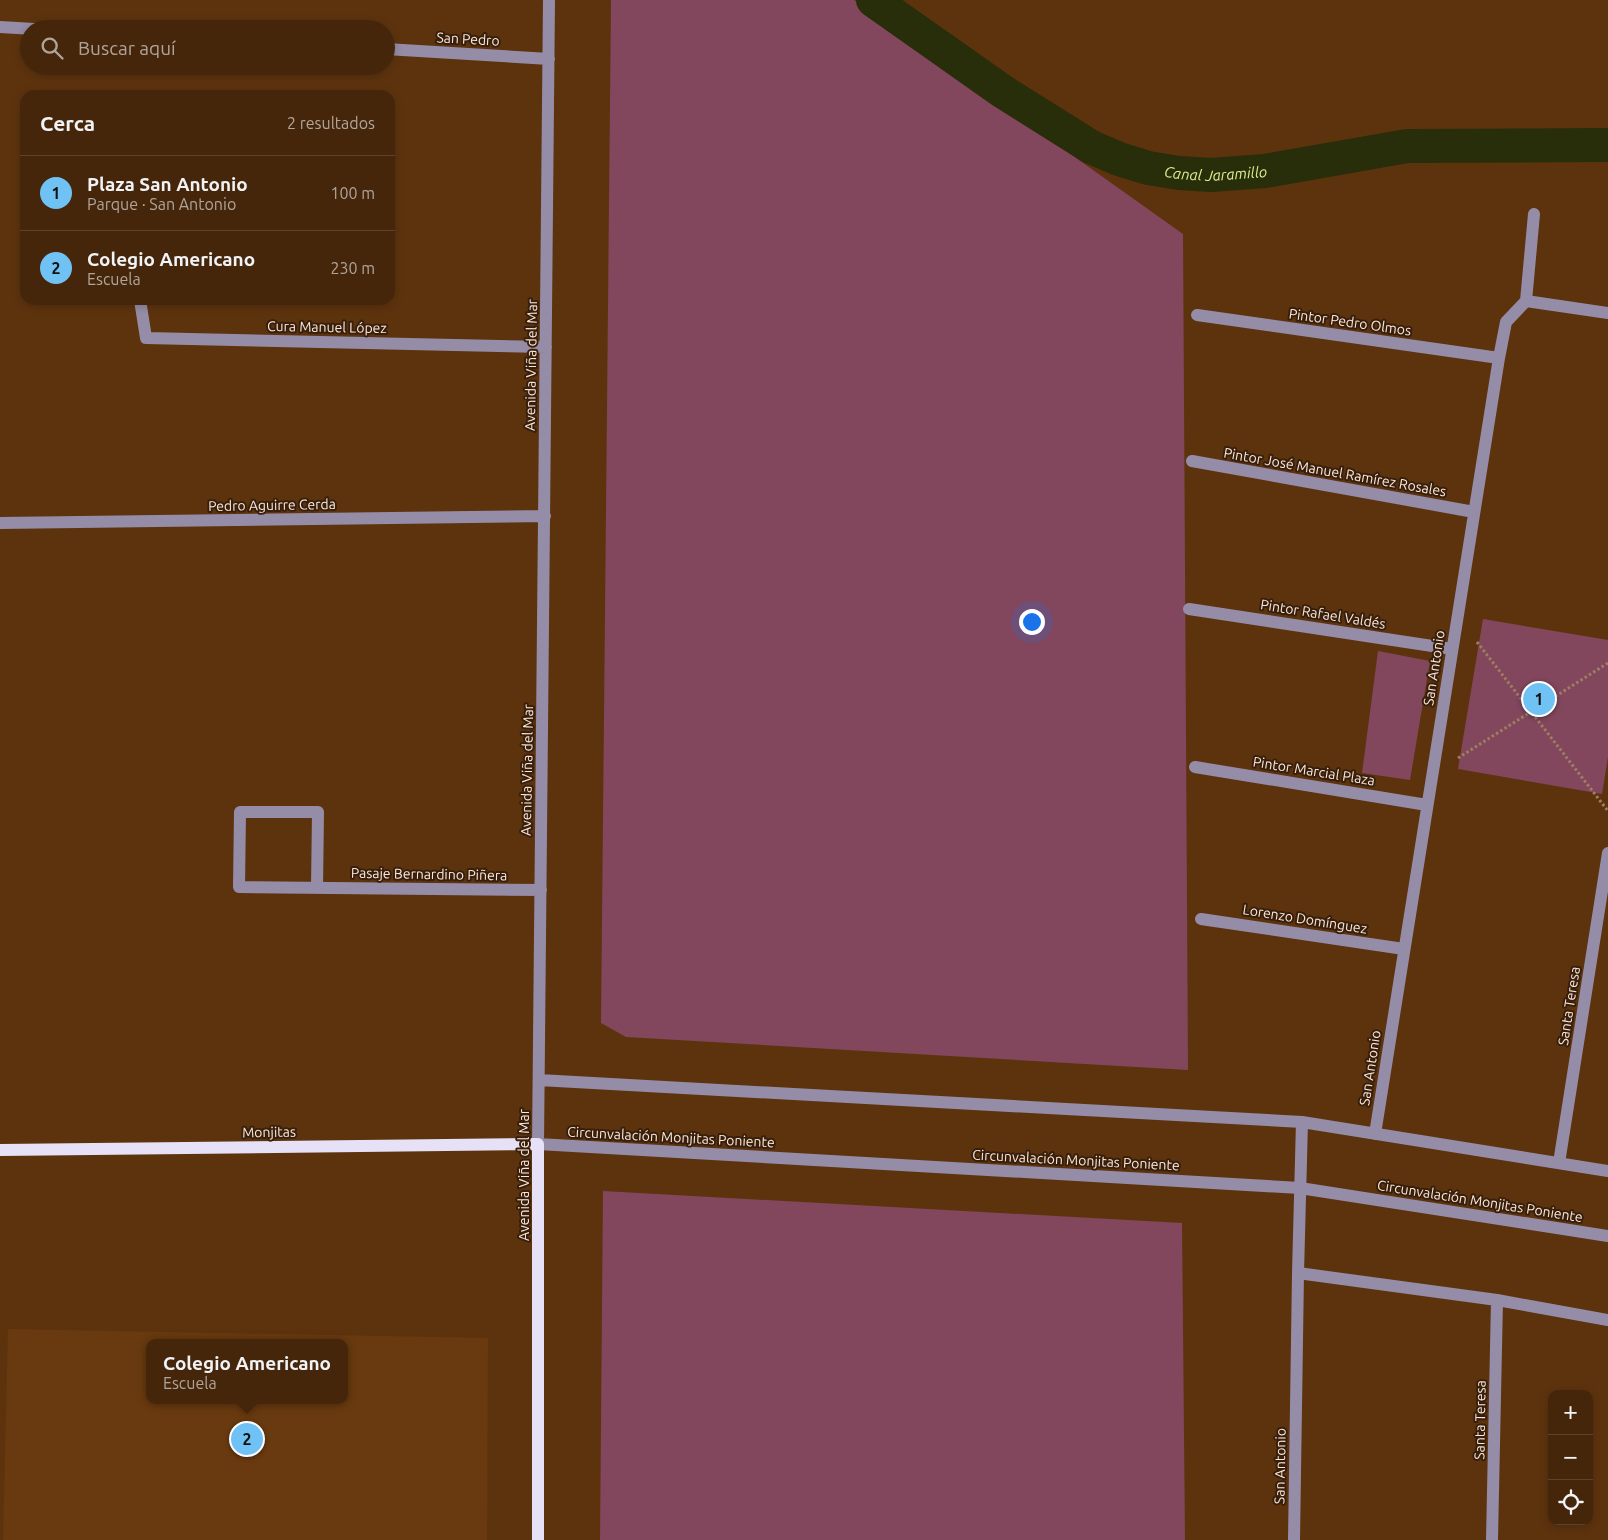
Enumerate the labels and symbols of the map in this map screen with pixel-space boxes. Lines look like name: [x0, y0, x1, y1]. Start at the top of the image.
street label: San Pedro: [436, 29, 500, 49]
water label: Canal Jaramillo: [1163, 162, 1268, 184]
street label: Avenida Viña del Mar: [522, 298, 540, 431]
street label: Pintor Pedro Olmos: [1288, 305, 1412, 339]
street label: Cura Manuel López: [267, 318, 387, 336]
street label: Pintor José Manuel Ramírez Rosales: [1222, 445, 1448, 499]
street label: Pedro Aguirre Cerda: [208, 496, 336, 514]
street label: Pintor Rafael Valdés: [1259, 596, 1387, 632]
your location: [1019, 609, 1045, 635]
street label: San Antonio: [1420, 629, 1448, 707]
pin: 1: [1523, 680, 1555, 718]
street label: Avenida Viña del Mar: [518, 703, 536, 836]
street label: Pintor Marcial Plaza: [1252, 753, 1376, 789]
street label: Pasaje Bernardino Piñera: [351, 865, 507, 883]
street label: Lorenzo Domínguez: [1242, 901, 1368, 937]
street label: Santa Teresa: [1555, 965, 1583, 1047]
street label: San Antonio: [1356, 1029, 1384, 1107]
street label: Avenida Viña del Mar: [516, 1108, 532, 1241]
street label: Monjitas: [242, 1124, 296, 1140]
street label: Circunvalación Monjitas Poniente: [567, 1124, 775, 1150]
street label: Circunvalación Monjitas Poniente: [972, 1147, 1180, 1173]
street label: Circunvalación Monjitas Poniente: [1376, 1177, 1584, 1225]
street label: Santa Teresa: [1471, 1380, 1489, 1460]
pin: 2: [231, 1420, 263, 1458]
street label: San Antonio: [1271, 1428, 1289, 1504]

